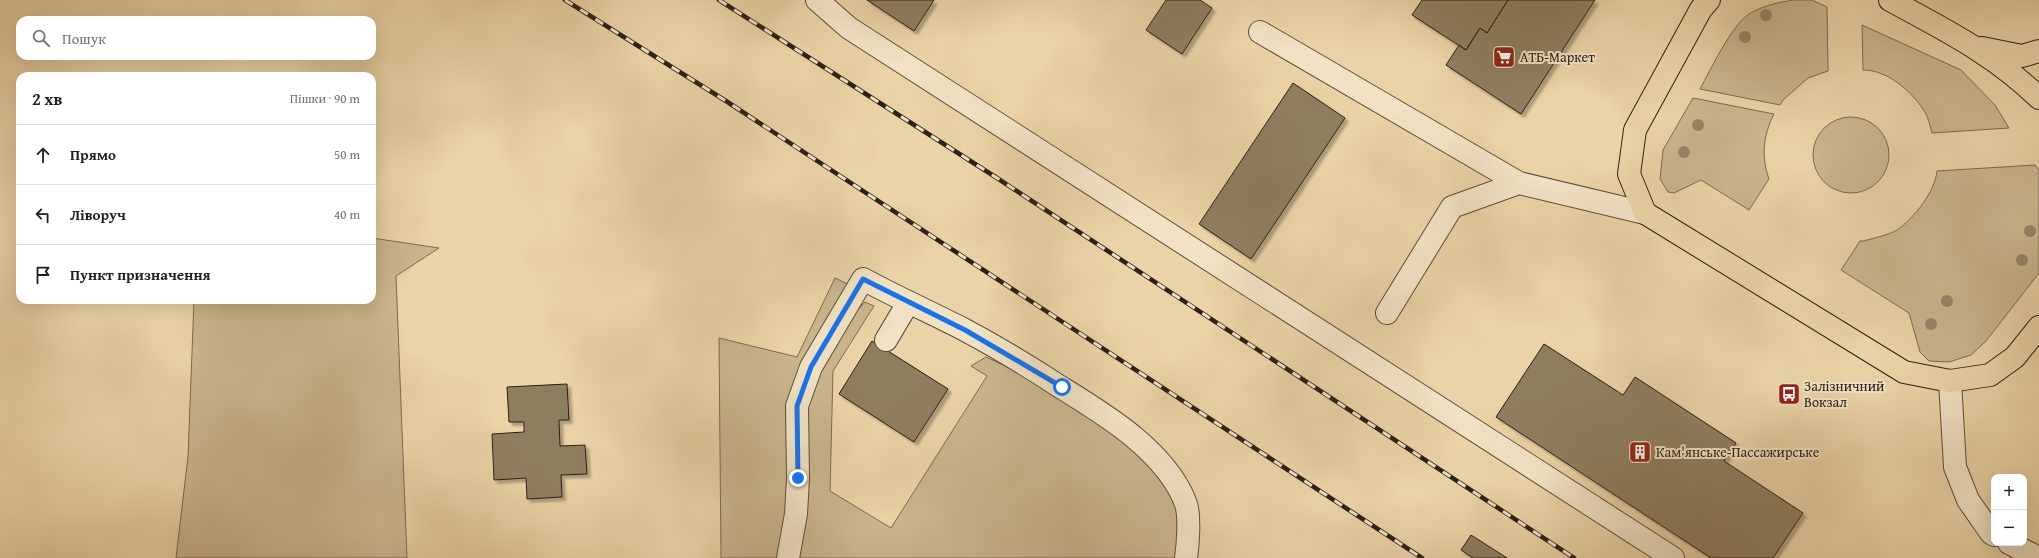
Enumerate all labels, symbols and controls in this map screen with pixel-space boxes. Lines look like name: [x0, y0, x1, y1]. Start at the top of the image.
search box: [16, 16, 376, 60]
icon: search: [30, 27, 52, 49]
text: Пошук: [62, 28, 106, 49]
supermarket icon: АТБ-Маркет: [1491, 44, 1517, 70]
place label: АТБ-Маркет: [1520, 47, 1595, 67]
text: 2 хв: [32, 86, 62, 111]
text: Пішки · 90 m: [290, 89, 360, 108]
icon: ahead: [32, 144, 54, 166]
text: Прямо: [70, 144, 116, 165]
text: 50 m: [334, 145, 360, 164]
icon: left: [32, 204, 54, 226]
text: Ліворуч: [70, 204, 126, 225]
text: 40 m: [334, 205, 360, 224]
icon: arrive: [32, 264, 54, 286]
text: Пункт призначення: [70, 264, 211, 285]
place label: Залізничний Вокзал: [1804, 376, 1884, 412]
route start: [1053, 378, 1071, 396]
bus stop icon: Залізничний Вокзал: [1776, 381, 1802, 407]
building icon: Кам'янське-Пассажирське: [1627, 439, 1653, 465]
place label: Кам'янське-Пассажирське: [1656, 442, 1820, 462]
route end: [789, 469, 807, 487]
map controls: [1991, 474, 2027, 546]
button: +: [1991, 474, 2027, 510]
button: −: [1991, 510, 2027, 546]

